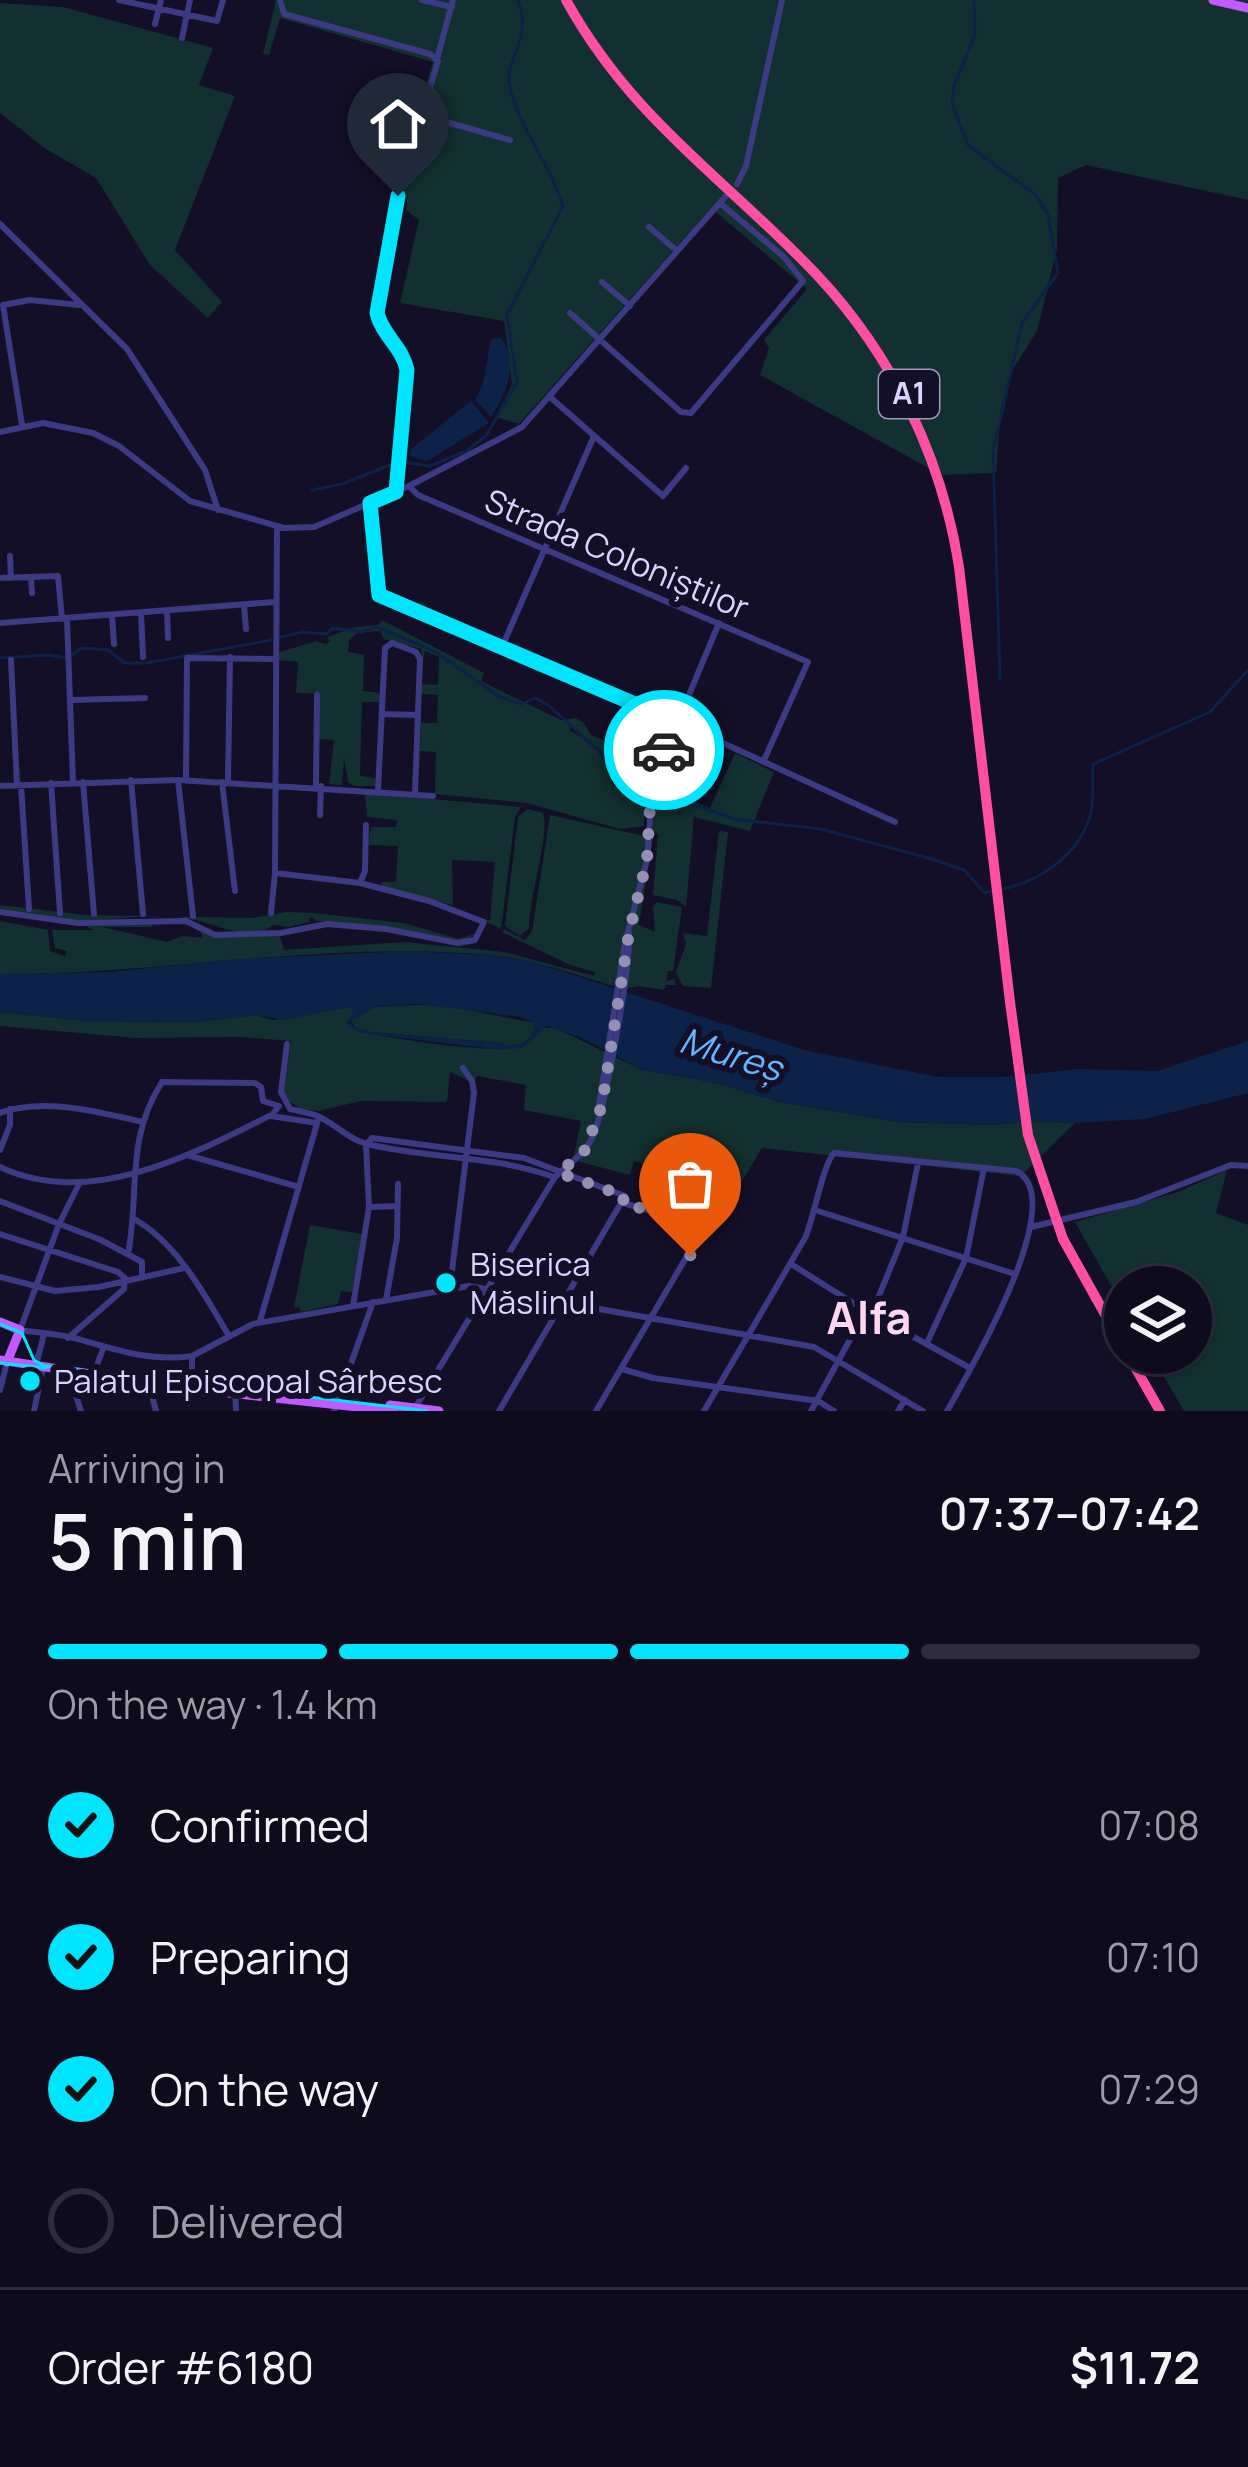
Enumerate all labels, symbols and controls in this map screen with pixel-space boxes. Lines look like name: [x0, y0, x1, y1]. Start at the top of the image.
pin: [347, 73, 449, 196]
icon: home: [365, 91, 431, 157]
road number: A1: [879, 370, 939, 418]
street label: Strada Coloniștilor: [478, 478, 756, 630]
courier: [604, 690, 724, 810]
icon: car: [631, 717, 697, 783]
water label: Mureș: [674, 1015, 791, 1093]
pin: [639, 1133, 741, 1256]
icon: bag: [657, 1151, 723, 1217]
place label: Biserica Măslinul: [470, 1241, 596, 1324]
map controls: [1104, 1266, 1212, 1374]
button: layers: [1104, 1266, 1212, 1374]
marker: Biserica Măslinul: [433, 1270, 459, 1296]
district label: Alfa: [826, 1286, 912, 1348]
place label: Palatul Episcopal Sârbesc: [54, 1358, 442, 1403]
marker: Palatul Episcopal Sârbesc: [17, 1368, 43, 1394]
text: Arriving in: [48, 1441, 225, 1495]
text: 07:37–07:42: [939, 1482, 1200, 1544]
text: 5 min: [48, 1487, 247, 1593]
text: On the way · 1.4 km: [48, 1677, 378, 1731]
icon: check: [48, 1792, 114, 1858]
text: Confirmed: [150, 1794, 370, 1856]
text: 07:08: [1099, 1798, 1200, 1852]
icon: check: [48, 1924, 114, 1990]
text: Preparing: [150, 1926, 350, 1988]
text: 07:10: [1106, 1930, 1200, 1984]
icon: check: [48, 2056, 114, 2122]
text: On the way: [150, 2058, 379, 2120]
text: 07:29: [1099, 2062, 1200, 2116]
text: Delivered: [150, 2190, 345, 2252]
text: Order #6180: [48, 2336, 314, 2398]
text: $11.72: [1070, 2336, 1200, 2398]

